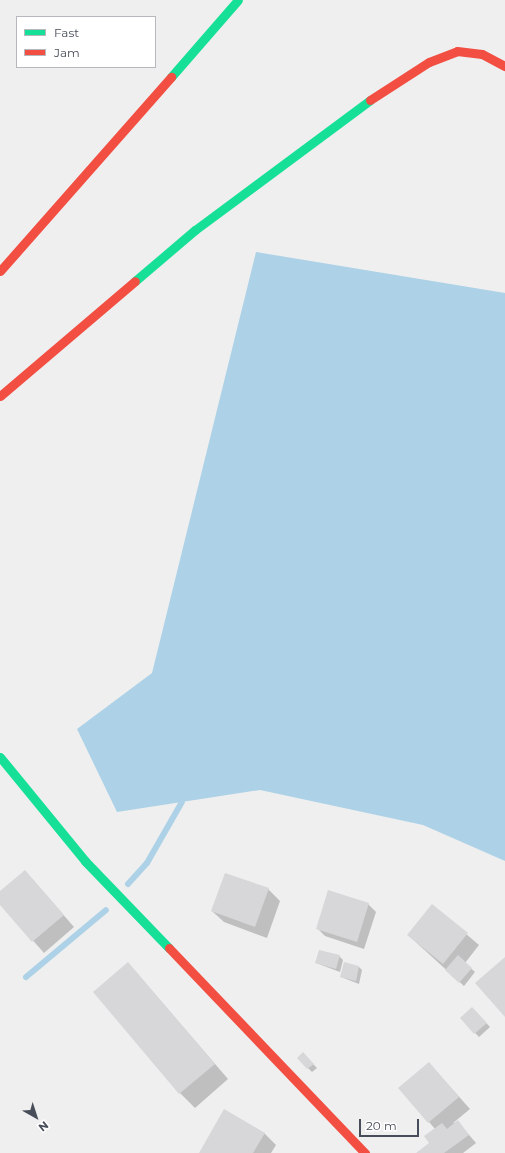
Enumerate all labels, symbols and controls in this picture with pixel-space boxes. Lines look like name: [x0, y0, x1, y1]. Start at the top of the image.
legend: [16, 16, 156, 68]
text: Fast: [54, 25, 79, 40]
text: Jam: [54, 45, 80, 60]
north arrow: [16, 1097, 56, 1137]
scale bar: [361, 1111, 421, 1137]
text: N: [36, 1118, 51, 1135]
text: 20 m: [366, 1118, 397, 1133]

